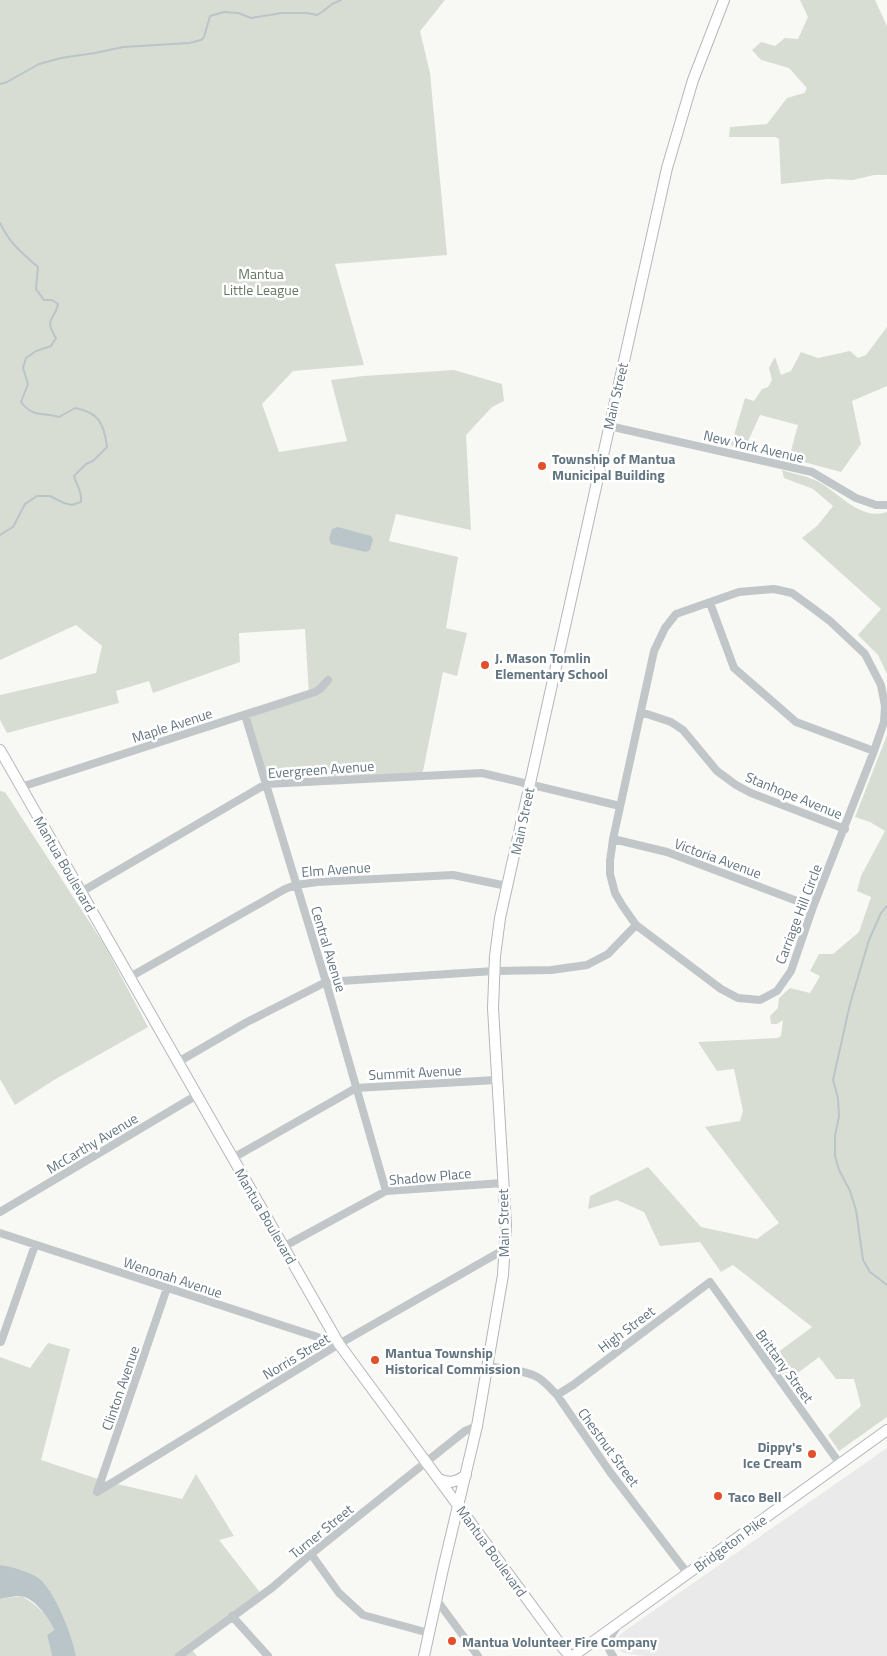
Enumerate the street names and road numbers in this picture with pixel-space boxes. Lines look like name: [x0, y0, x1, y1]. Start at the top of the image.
street label: Main Street: [597, 360, 633, 432]
street label: New York Avenue: [702, 424, 806, 468]
street label: Maple Avenue: [129, 702, 215, 748]
street label: Evergreen Avenue: [267, 755, 375, 783]
street label: Stanhope Avenue: [742, 766, 846, 824]
street label: Main Street: [505, 785, 539, 857]
street label: Mantua Boulevard: [29, 812, 101, 916]
street label: Victoria Avenue: [671, 832, 765, 884]
street label: Elm Avenue: [301, 856, 371, 882]
street label: Carriage Hill Circle: [769, 861, 827, 967]
street label: Central Avenue: [306, 903, 352, 995]
street label: Summit Avenue: [368, 1059, 462, 1085]
street label: McCarthy Avenue: [42, 1107, 142, 1179]
street label: Shadow Place: [388, 1162, 472, 1190]
street label: Mantua Boulevard: [230, 1164, 302, 1268]
street label: Main Street: [492, 1188, 514, 1257]
street label: Wenonah Avenue: [121, 1251, 225, 1303]
street label: High Street: [593, 1301, 659, 1357]
street label: Brittany Street: [751, 1325, 819, 1407]
street label: Norris Street: [258, 1328, 334, 1384]
street label: Clinton Avenue: [96, 1343, 144, 1433]
street label: Chestnut Street: [573, 1403, 645, 1491]
street label: Turner Street: [284, 1499, 358, 1563]
street label: Mantua Boulevard: [452, 1501, 532, 1601]
street label: Bridgeton Pike: [689, 1509, 771, 1577]

